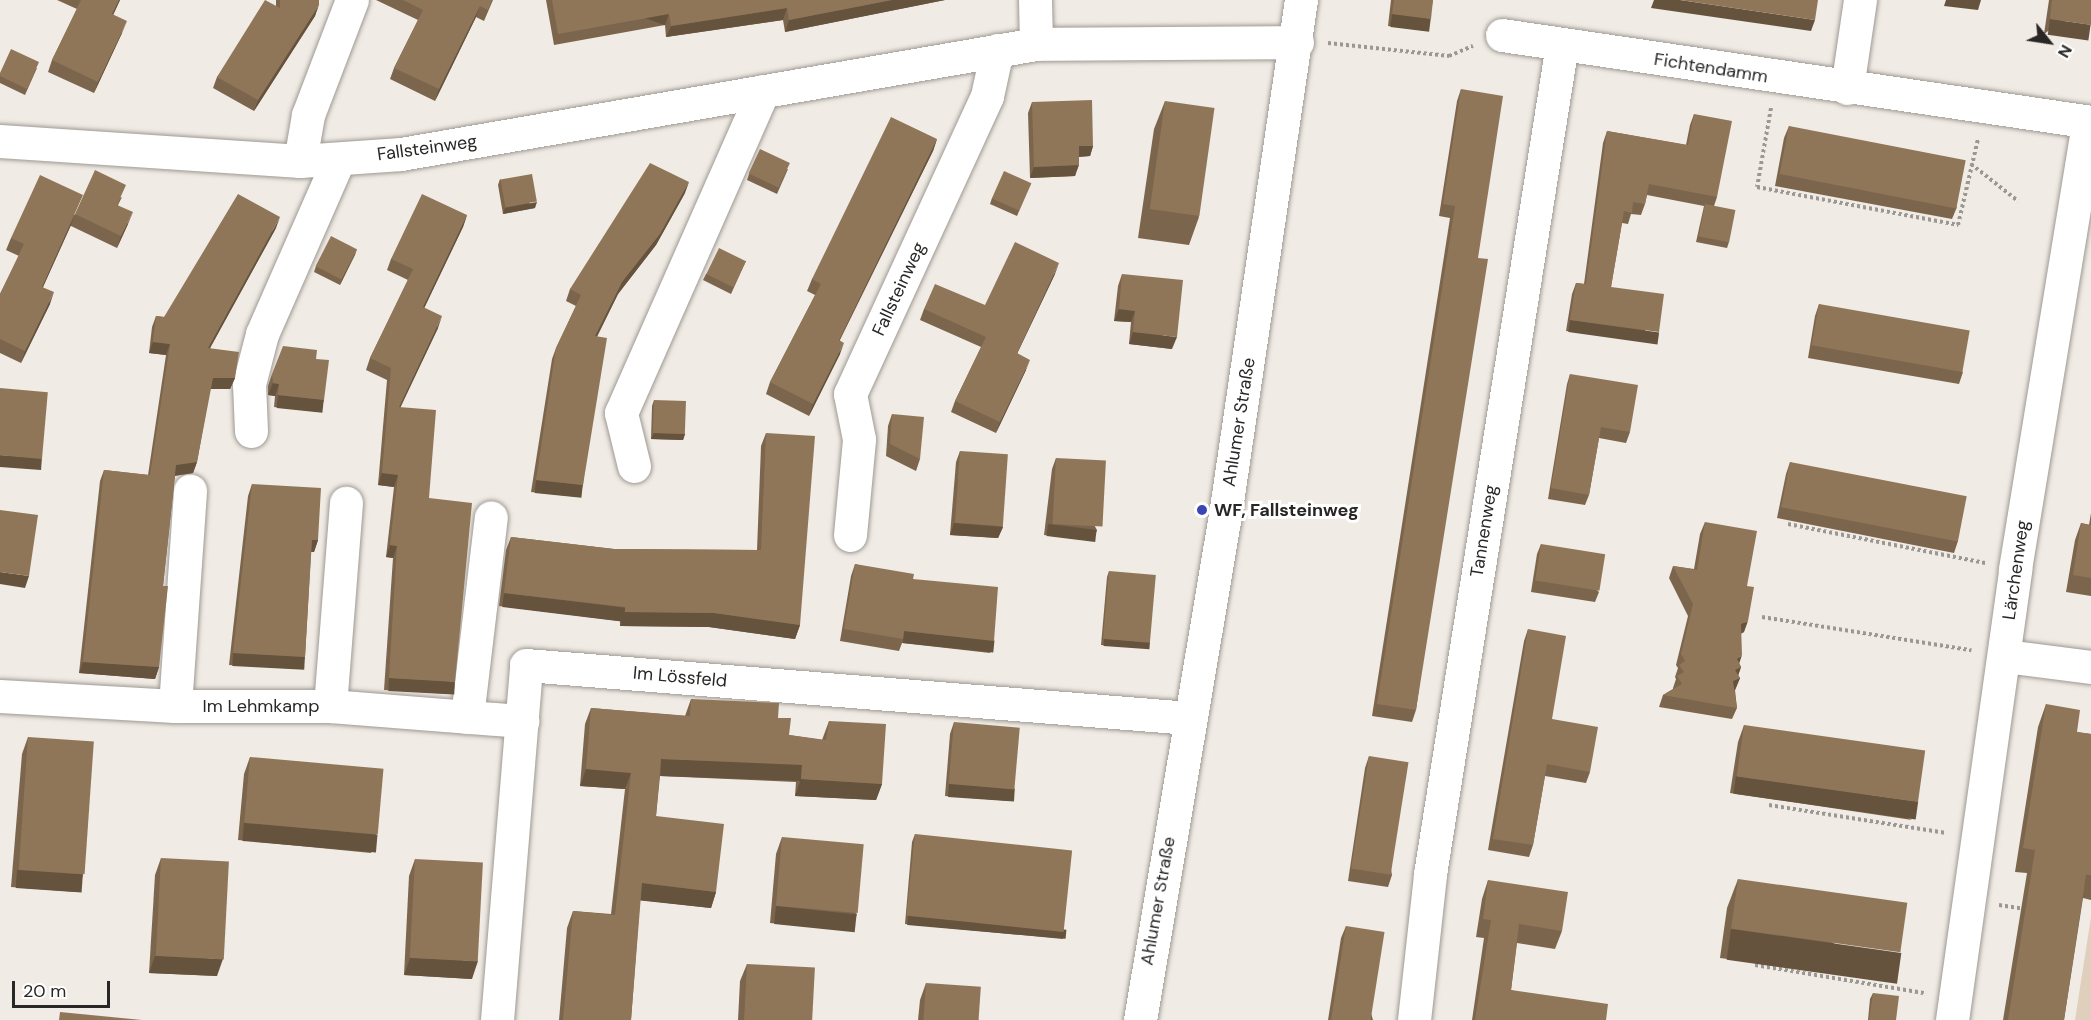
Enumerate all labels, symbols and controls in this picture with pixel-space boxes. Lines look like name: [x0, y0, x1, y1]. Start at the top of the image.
north arrow: [2019, 12, 2079, 72]
text: N: [2053, 41, 2077, 62]
street label: Fichtendamm: [1652, 48, 1770, 88]
street label: Fallsteinweg: [376, 130, 478, 166]
street label: Fallsteinweg: [868, 239, 930, 339]
street label: Ahlumer Straße: [1218, 356, 1260, 488]
street label: Tannenweg: [1466, 483, 1502, 579]
place label: WF, Fallsteinweg: [1214, 499, 1359, 521]
marker: WF, Fallsteinweg: [1195, 503, 1209, 517]
street label: Lärchenweg: [1998, 519, 2034, 621]
street label: Im Lössfeld: [632, 662, 728, 692]
street label: Im Lehmkamp: [203, 695, 319, 717]
street label: Ahlumer Straße: [1136, 835, 1180, 967]
scale bar: [15, 969, 112, 1007]
text: 20 m: [23, 979, 66, 1003]

